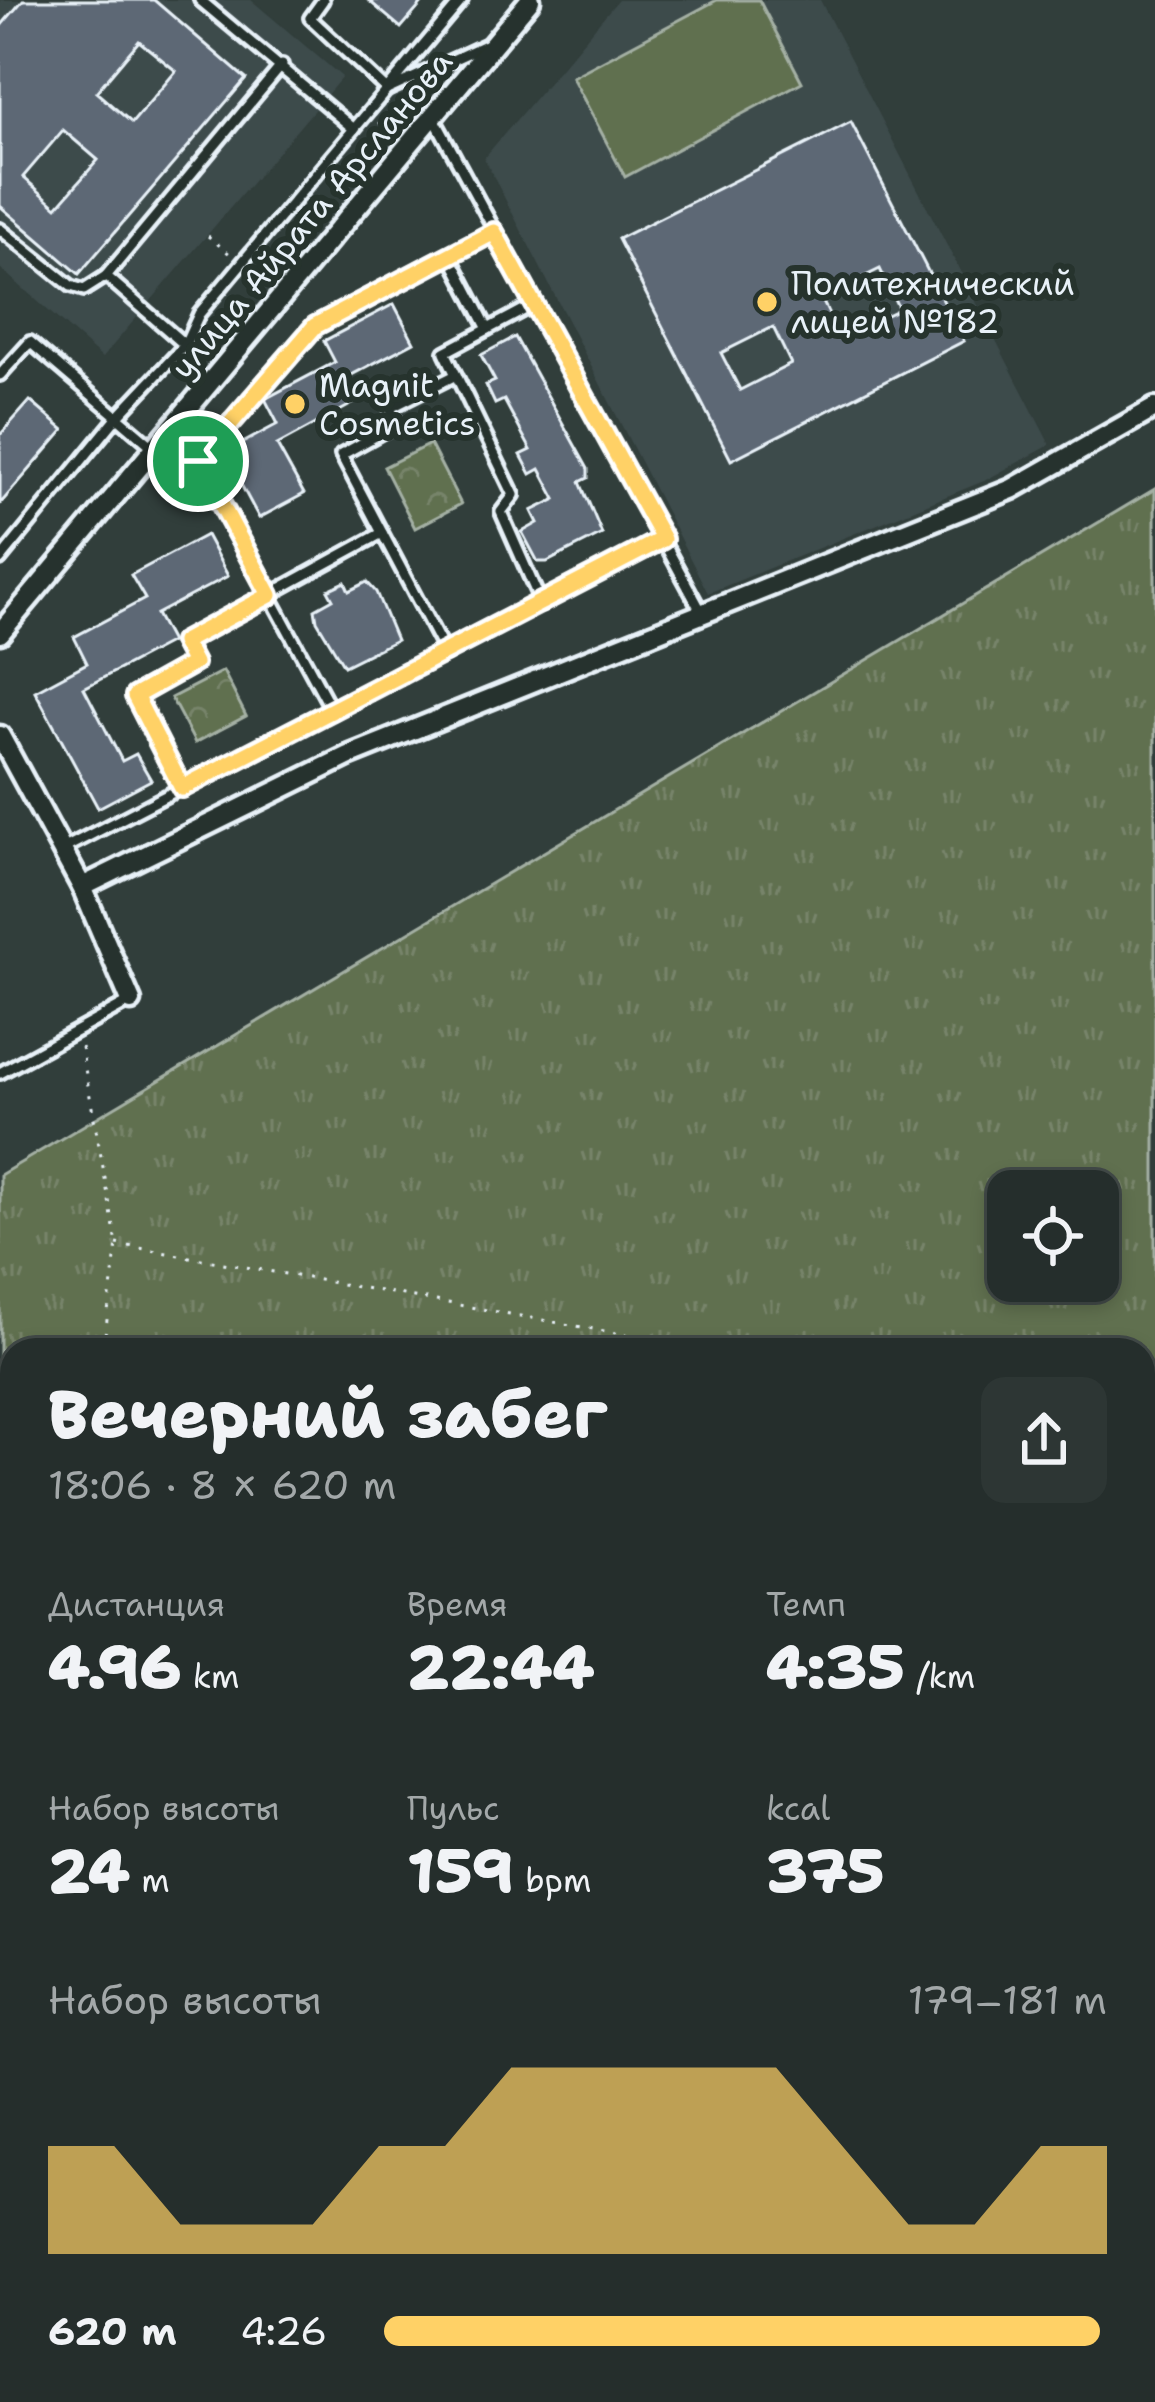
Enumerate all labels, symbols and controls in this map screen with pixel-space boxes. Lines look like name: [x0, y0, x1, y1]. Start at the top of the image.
street label: улица Айрата Арсланова: [160, 40, 462, 388]
place label: Политехнический лицей №182: [791, 261, 1075, 344]
marker: Политехнический лицей №182: [754, 289, 780, 315]
place label: Magnit Cosmetics: [319, 363, 475, 446]
marker: Magnit Cosmetics: [282, 391, 308, 417]
pin: [147, 410, 249, 512]
icon: arrive: [165, 428, 231, 494]
map controls: [987, 1170, 1119, 1302]
button: locate: [987, 1170, 1119, 1302]
text: Вечерний забег: [48, 1370, 608, 1458]
button: share: [981, 1377, 1107, 1503]
text: 18:06 · 8 × 620 m: [48, 1459, 396, 1511]
text: Дистанция: [48, 1582, 225, 1627]
text: Время: [407, 1582, 508, 1627]
text: Темп: [766, 1582, 846, 1627]
text: 4.96: [48, 1627, 181, 1707]
text: 22:44: [407, 1627, 595, 1707]
text: 4:35: [766, 1627, 905, 1707]
text: km: [181, 1654, 239, 1699]
text: /km: [905, 1654, 975, 1699]
text: Набор высоты: [48, 1786, 280, 1831]
text: Пульс: [407, 1786, 500, 1831]
text: kcal: [766, 1786, 830, 1831]
text: 24: [48, 1831, 130, 1911]
text: 159: [407, 1831, 514, 1911]
text: 375: [766, 1831, 885, 1911]
text: m: [130, 1858, 170, 1903]
text: bpm: [514, 1858, 592, 1903]
text: Набор высоты: [48, 1974, 322, 2026]
text: 179–181 m: [908, 1974, 1107, 2026]
text: 620 m: [48, 2305, 177, 2357]
text: 4:26: [240, 2305, 327, 2357]

